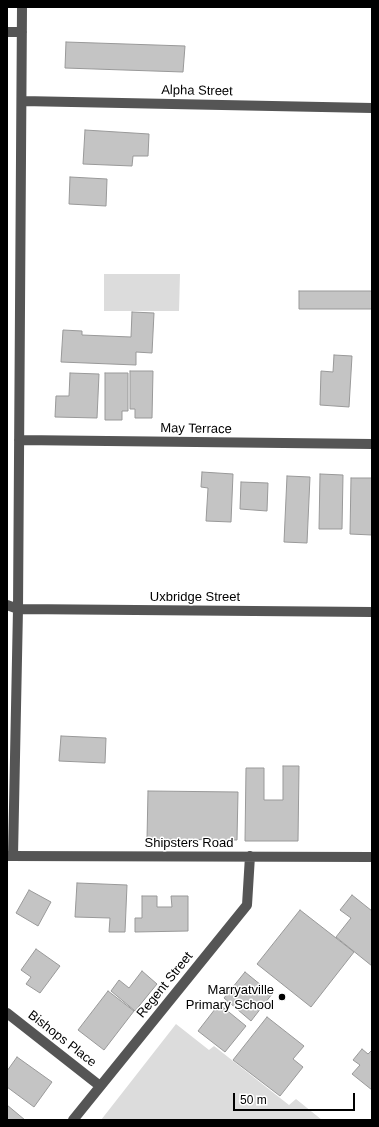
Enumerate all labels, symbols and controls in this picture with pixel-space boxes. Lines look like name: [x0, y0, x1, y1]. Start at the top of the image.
street label: Alpha Street: [161, 83, 233, 99]
street label: May Terrace: [160, 421, 232, 437]
street label: Uxbridge Street: [150, 589, 240, 605]
street label: Shipsters Road: [145, 835, 233, 851]
street label: Regent Street: [134, 949, 196, 1021]
place label: Marryatville Primary School: [186, 982, 274, 1013]
marker: Marryatville Primary School: [277, 992, 287, 1002]
street label: Bishops Place: [25, 1007, 99, 1071]
scale bar: [235, 1085, 357, 1111]
text: 50 m: [240, 1093, 267, 1107]

